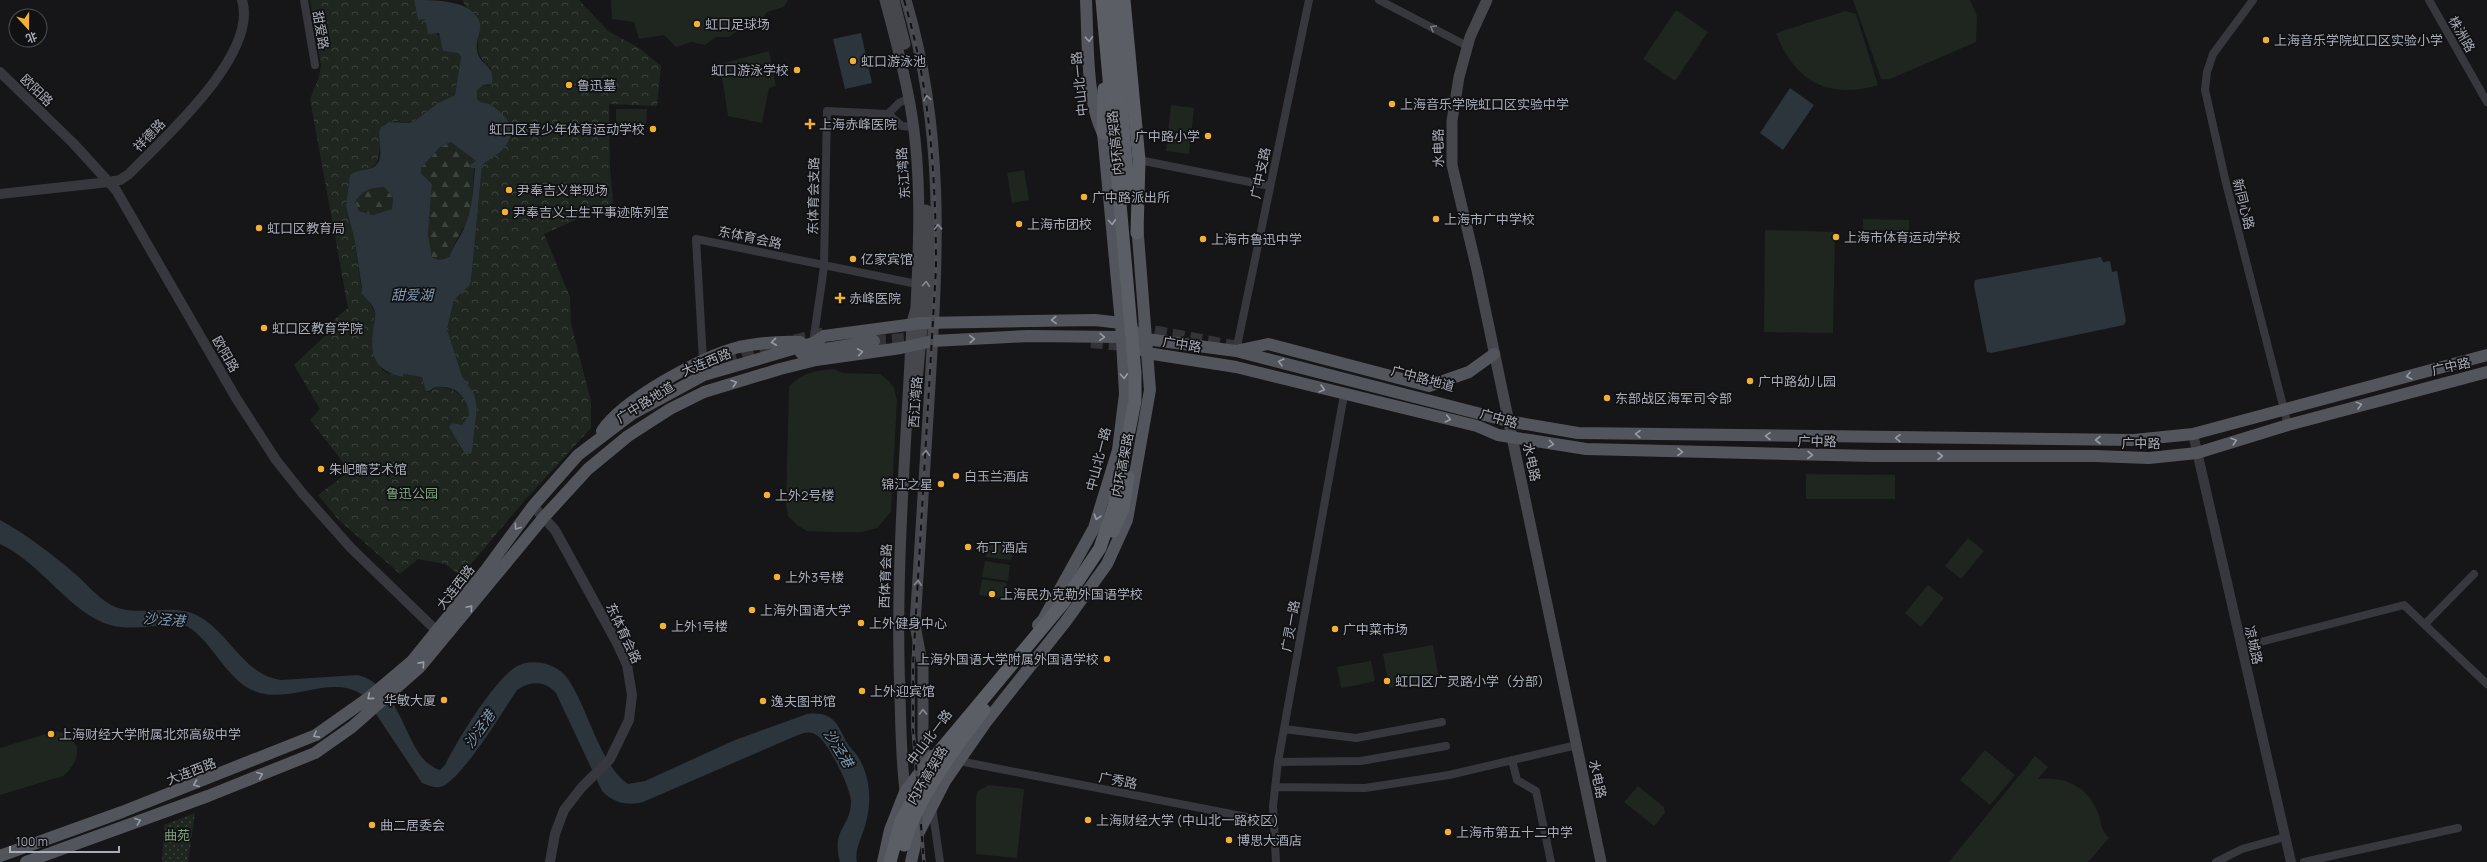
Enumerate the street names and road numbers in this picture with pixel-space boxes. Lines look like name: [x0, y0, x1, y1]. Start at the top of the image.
street label: 甜爱路: [309, 9, 333, 51]
street label: 株洲路: [2444, 13, 2480, 55]
street label: 中山北一路: [1067, 51, 1091, 117]
street label: 欧阳路: [17, 70, 57, 110]
street label: 内环高架路: [1103, 110, 1127, 176]
street label: 祥德路: [129, 115, 169, 155]
street label: 水电路: [1429, 128, 1447, 168]
street label: 东江湾路: [892, 146, 914, 200]
street label: 广中支路: [1246, 146, 1274, 200]
street label: 东体育会支路: [803, 157, 823, 235]
street label: 新同心路: [2229, 177, 2259, 231]
street label: 东体育会路: [716, 221, 784, 253]
street label: 广中路: [1161, 332, 1203, 356]
street label: 欧阳路: [208, 333, 244, 375]
street label: 大连西路: [679, 344, 733, 380]
street label: 广中路: [2430, 353, 2472, 379]
street label: 广中路地道: [1389, 361, 1457, 395]
street label: 西江湾路: [904, 375, 926, 429]
street label: 广中路地道: [613, 377, 677, 427]
street label: 广中路: [1478, 404, 1520, 432]
street label: 中山北一路: [1081, 425, 1115, 493]
street label: 内环高架路: [1107, 431, 1137, 499]
street label: 广中路: [1797, 432, 1837, 450]
street label: 广中路: [2121, 434, 2161, 452]
street label: 水电路: [1519, 441, 1545, 483]
street label: 西体育会路: [875, 543, 895, 609]
street label: 大连西路: [432, 561, 478, 613]
street label: 广灵一路: [1277, 599, 1303, 653]
street label: 东体育会路: [602, 600, 646, 666]
street label: 凉城路: [2241, 624, 2267, 666]
street label: 中山北一路: [902, 706, 956, 768]
street label: 内环高架路: [903, 743, 951, 807]
street label: 大连西路: [163, 753, 219, 789]
street label: 水电路: [1585, 758, 1611, 800]
street label: 广秀路: [1097, 767, 1139, 793]

